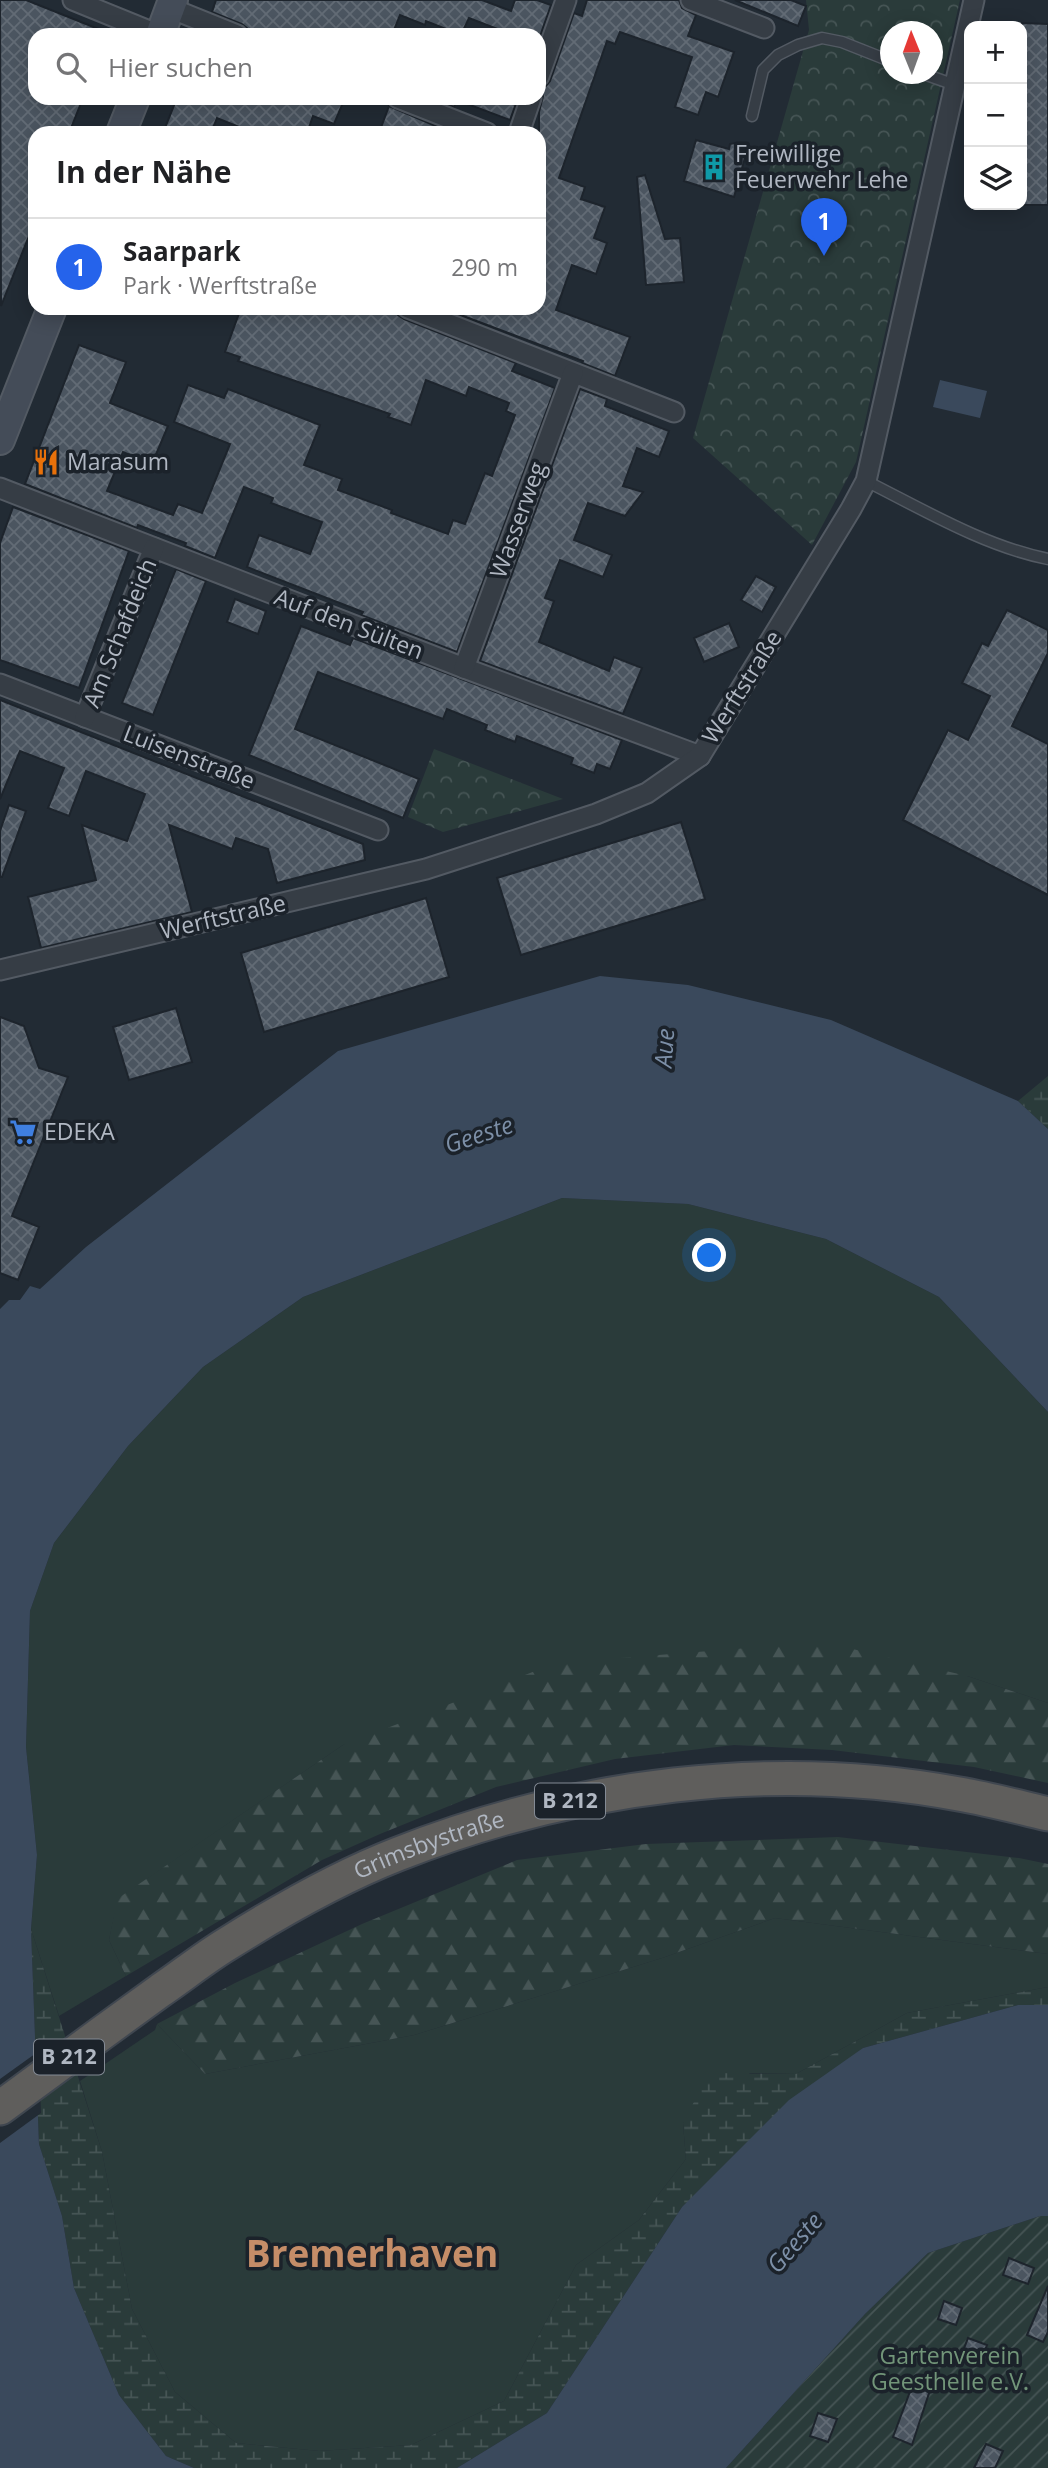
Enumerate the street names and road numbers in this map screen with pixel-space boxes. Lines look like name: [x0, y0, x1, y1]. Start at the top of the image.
street label: Wasserweg: [481, 457, 553, 582]
street label: Am Schafdeich: [75, 553, 163, 712]
street label: Auf den Sülten: [270, 580, 428, 666]
street label: Werftstraße: [694, 624, 789, 749]
street label: Luisenstraße: [119, 716, 260, 796]
street label: Werftstraße: [157, 886, 289, 946]
road number: B 212: [535, 1784, 605, 1818]
street label: Grimsbystraße: [348, 1802, 508, 1886]
road number: B 212: [34, 2039, 104, 2074]

